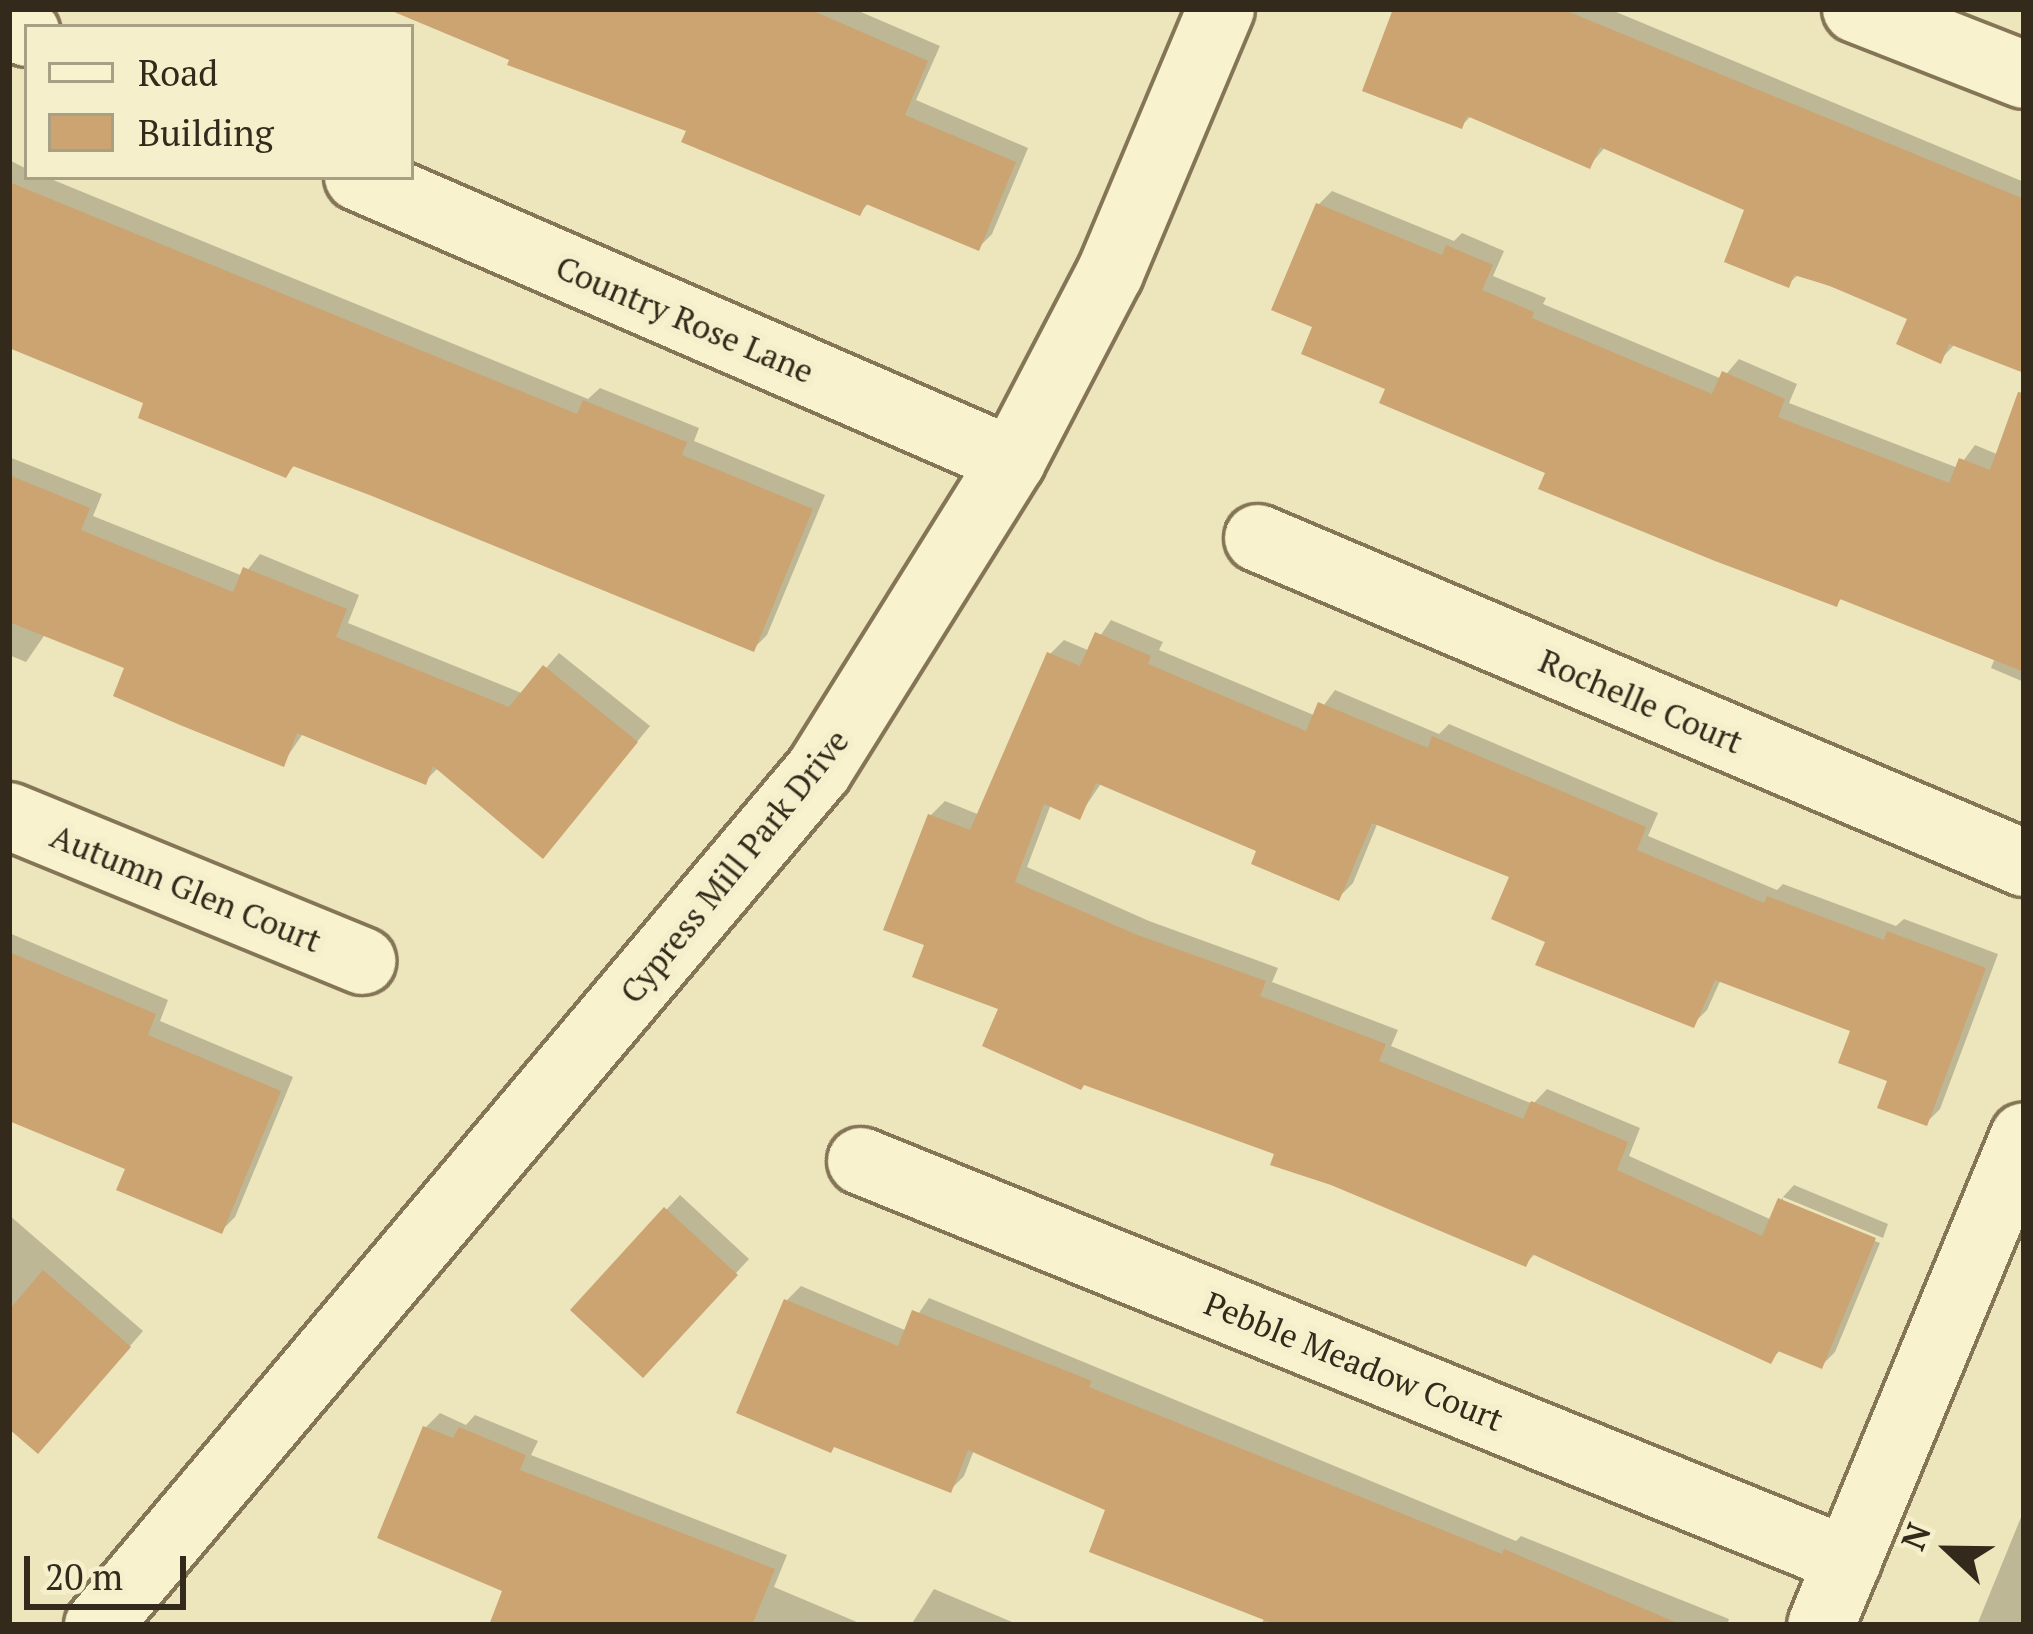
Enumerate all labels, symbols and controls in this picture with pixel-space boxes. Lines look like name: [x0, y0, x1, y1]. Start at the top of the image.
legend: [24, 24, 414, 180]
text: Road: [138, 49, 218, 96]
text: Building: [138, 109, 274, 156]
street label: Country Rose Lane: [550, 247, 820, 391]
street label: Rochelle Court: [1533, 640, 1749, 762]
street label: Cypress Mill Park Drive: [611, 721, 857, 1011]
street label: Autumn Glen Court: [45, 816, 327, 960]
street label: Pebble Meadow Court: [1199, 1283, 1509, 1439]
north arrow: [1889, 1490, 2009, 1610]
text: N: [1891, 1517, 1940, 1556]
scale bar: [30, 1532, 192, 1606]
text: 20 m: [45, 1553, 123, 1600]

